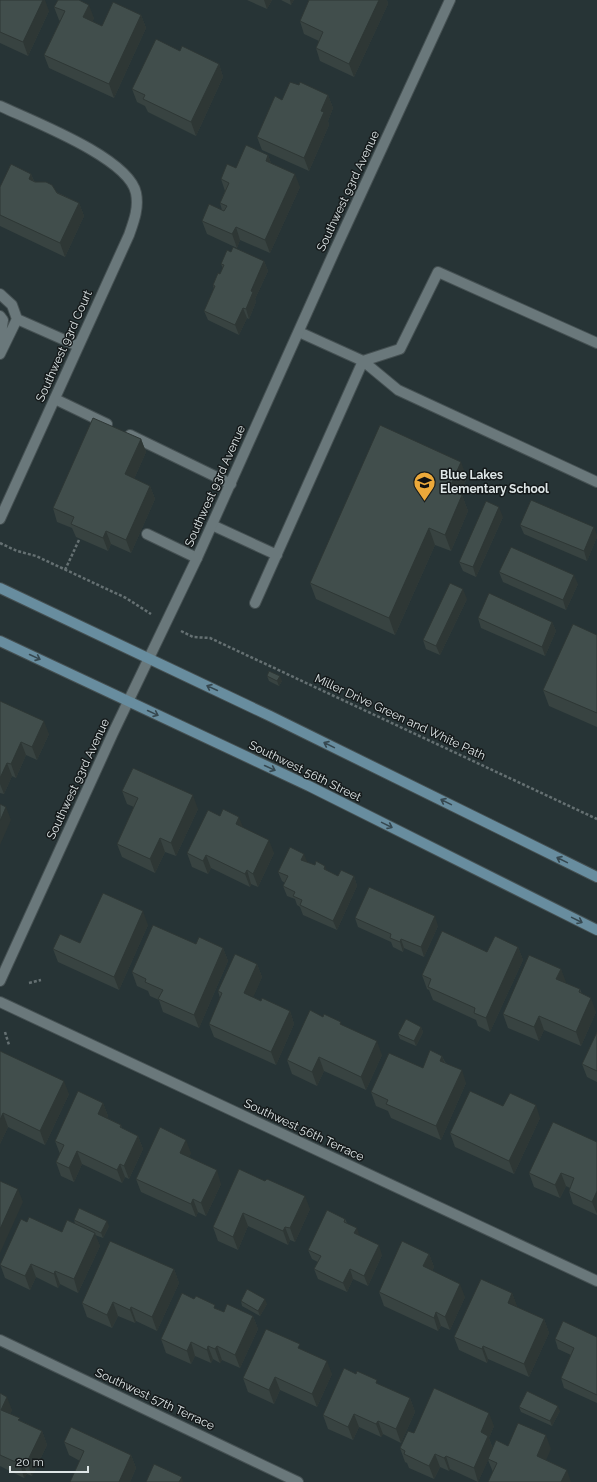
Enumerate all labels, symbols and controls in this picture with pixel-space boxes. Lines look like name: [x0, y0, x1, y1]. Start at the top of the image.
street label: Southwest 93rd Avenue: [314, 128, 382, 254]
street label: Southwest 93rd Court: [33, 288, 95, 404]
street label: Southwest 93rd Avenue: [182, 423, 248, 549]
place label: Blue Lakes Elementary School: [440, 468, 549, 496]
school or university icon: Blue Lakes Elementary School: [412, 469, 438, 502]
one-way arrow: [29, 654, 41, 661]
street label: Miller Drive Green and White Path: [312, 671, 488, 763]
one-way arrow: [206, 684, 218, 691]
one-way arrow: [147, 710, 159, 717]
street label: Southwest 93rd Avenue: [44, 716, 112, 842]
street label: Southwest 56th Street: [247, 738, 363, 804]
one-way arrow: [323, 741, 335, 748]
one-way arrow: [264, 765, 276, 772]
one-way arrow: [440, 798, 452, 805]
one-way arrow: [381, 822, 393, 829]
one-way arrow: [556, 856, 568, 863]
one-way arrow: [571, 917, 583, 924]
street label: Southwest 56th Terrace: [242, 1096, 366, 1164]
street label: Southwest 57th Terrace: [93, 1365, 217, 1433]
scale bar: [10, 1448, 88, 1474]
text: 20 m: [16, 1455, 44, 1469]

